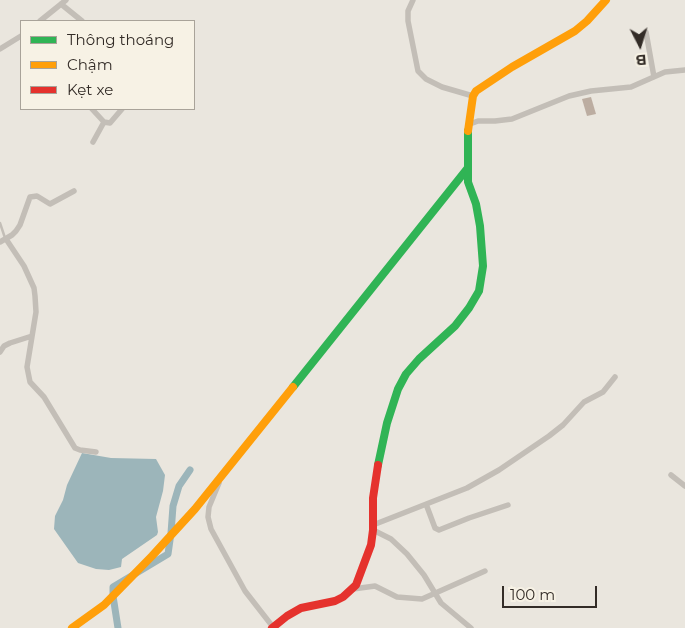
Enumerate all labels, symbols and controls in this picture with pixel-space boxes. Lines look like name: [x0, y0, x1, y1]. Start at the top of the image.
legend: [20, 20, 195, 110]
north arrow: [615, 20, 665, 70]
text: Thông thoáng: [67, 30, 174, 49]
text: B: [635, 51, 647, 69]
text: Chậm: [67, 55, 113, 74]
text: Kẹt xe: [67, 80, 113, 99]
scale bar: [505, 576, 600, 608]
text: 100 m: [510, 585, 555, 604]

